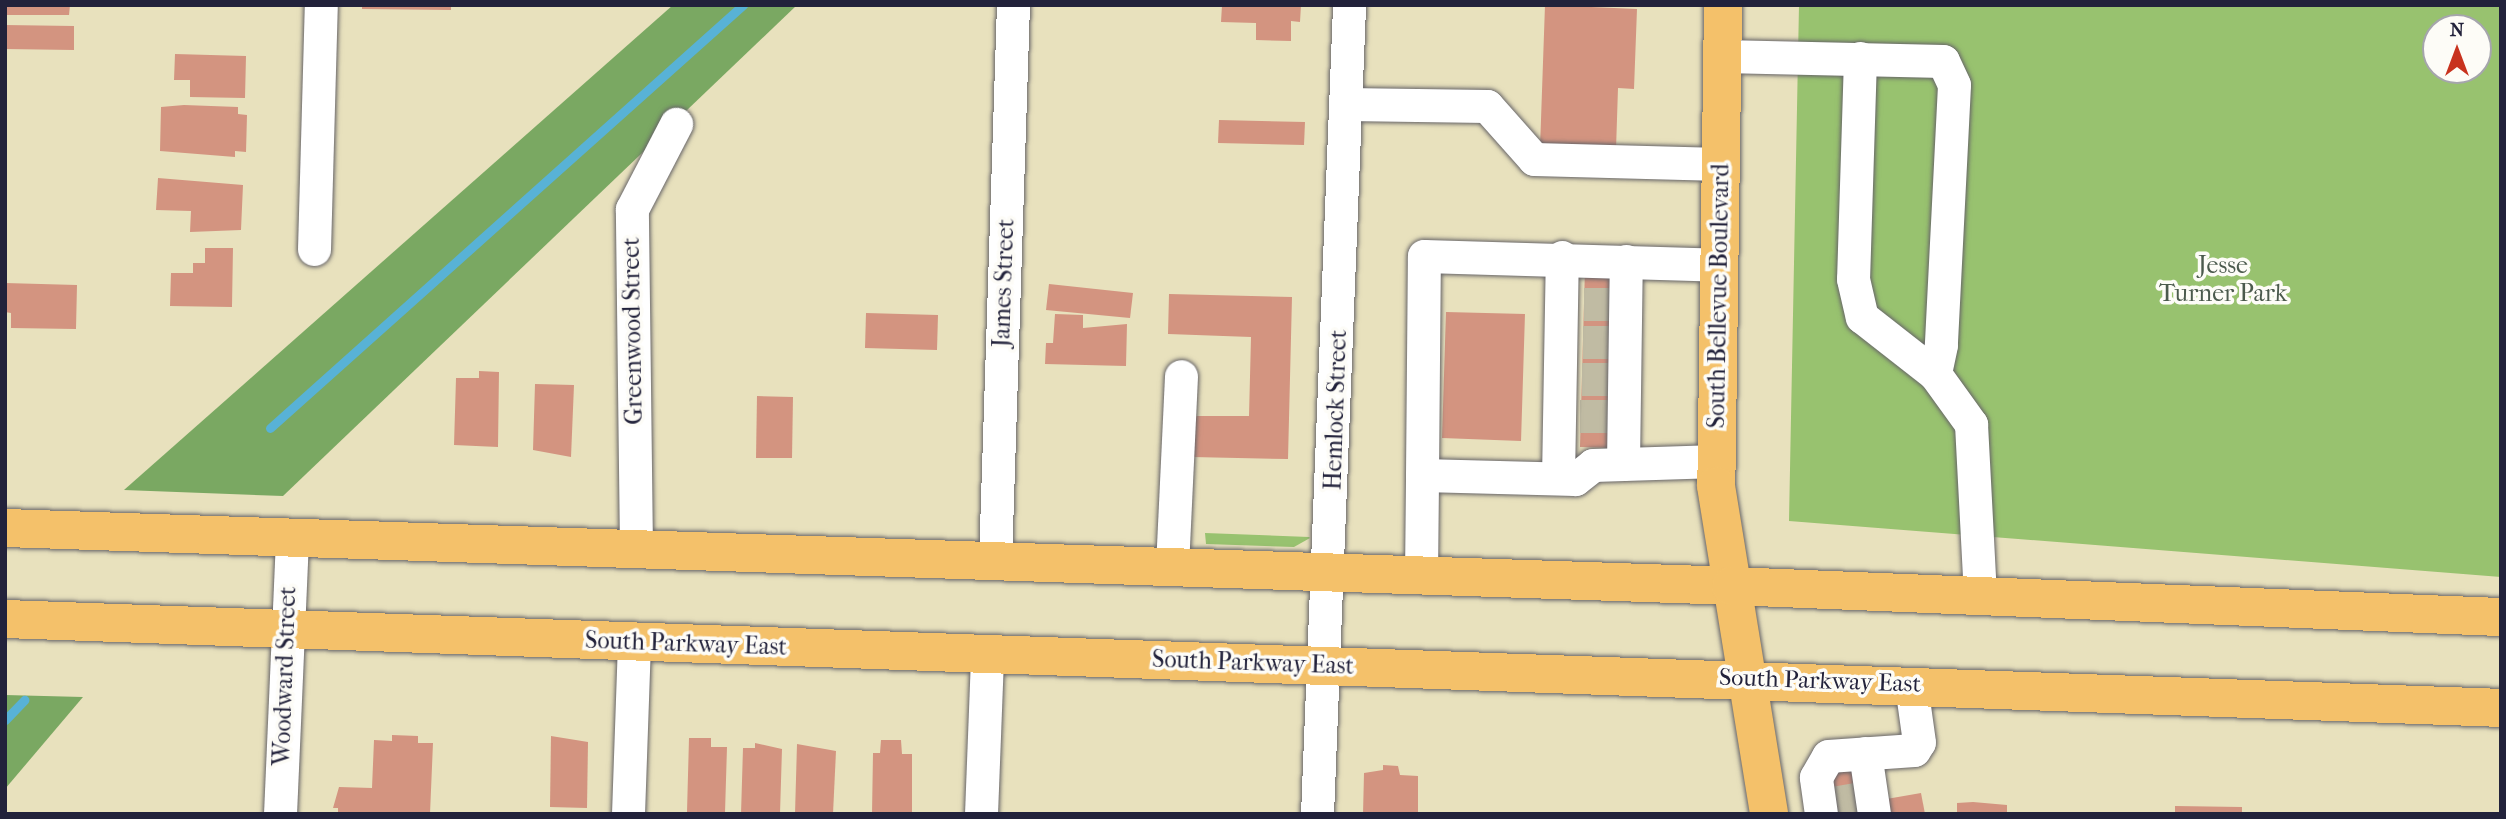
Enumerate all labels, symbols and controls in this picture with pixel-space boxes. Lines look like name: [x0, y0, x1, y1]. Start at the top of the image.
north arrow: [2422, 14, 2492, 84]
text: N: [2450, 19, 2464, 41]
street label: South Bellevue Boulevard: [1702, 163, 1736, 429]
street label: James Street: [987, 218, 1021, 348]
street label: Greenwood Street: [617, 237, 649, 425]
park label: Jesse Turner Park: [2159, 252, 2287, 308]
street label: Hemlock Street: [1319, 329, 1353, 491]
street label: Woodward Street: [267, 586, 303, 766]
street label: South Parkway East: [584, 626, 788, 662]
street label: South Parkway East: [1151, 645, 1355, 681]
street label: South Parkway East: [1718, 663, 1922, 699]

